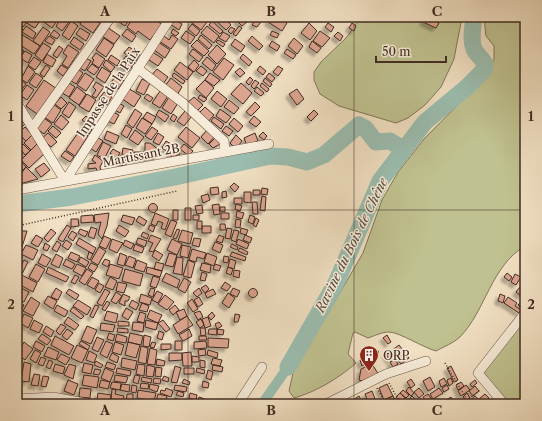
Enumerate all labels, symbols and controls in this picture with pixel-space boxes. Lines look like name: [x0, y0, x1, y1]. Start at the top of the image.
text: A: [99, 3, 111, 19]
text: B: [266, 3, 276, 19]
text: C: [432, 3, 442, 19]
scale bar: [376, 38, 446, 64]
street label: Impasse de la Paix: [73, 44, 143, 140]
text: 50 m: [382, 44, 411, 59]
text: 1: [8, 108, 14, 124]
text: 1: [528, 108, 534, 124]
street label: Martissant 2B: [101, 140, 181, 170]
water label: Ravine du Bois de Chêne: [311, 174, 391, 316]
text: 2: [7, 296, 15, 312]
text: 2: [527, 296, 535, 312]
building icon: ORP: [358, 344, 380, 372]
place label: ORP: [383, 348, 410, 363]
text: A: [99, 402, 111, 418]
text: B: [266, 402, 276, 418]
text: C: [432, 402, 442, 418]

